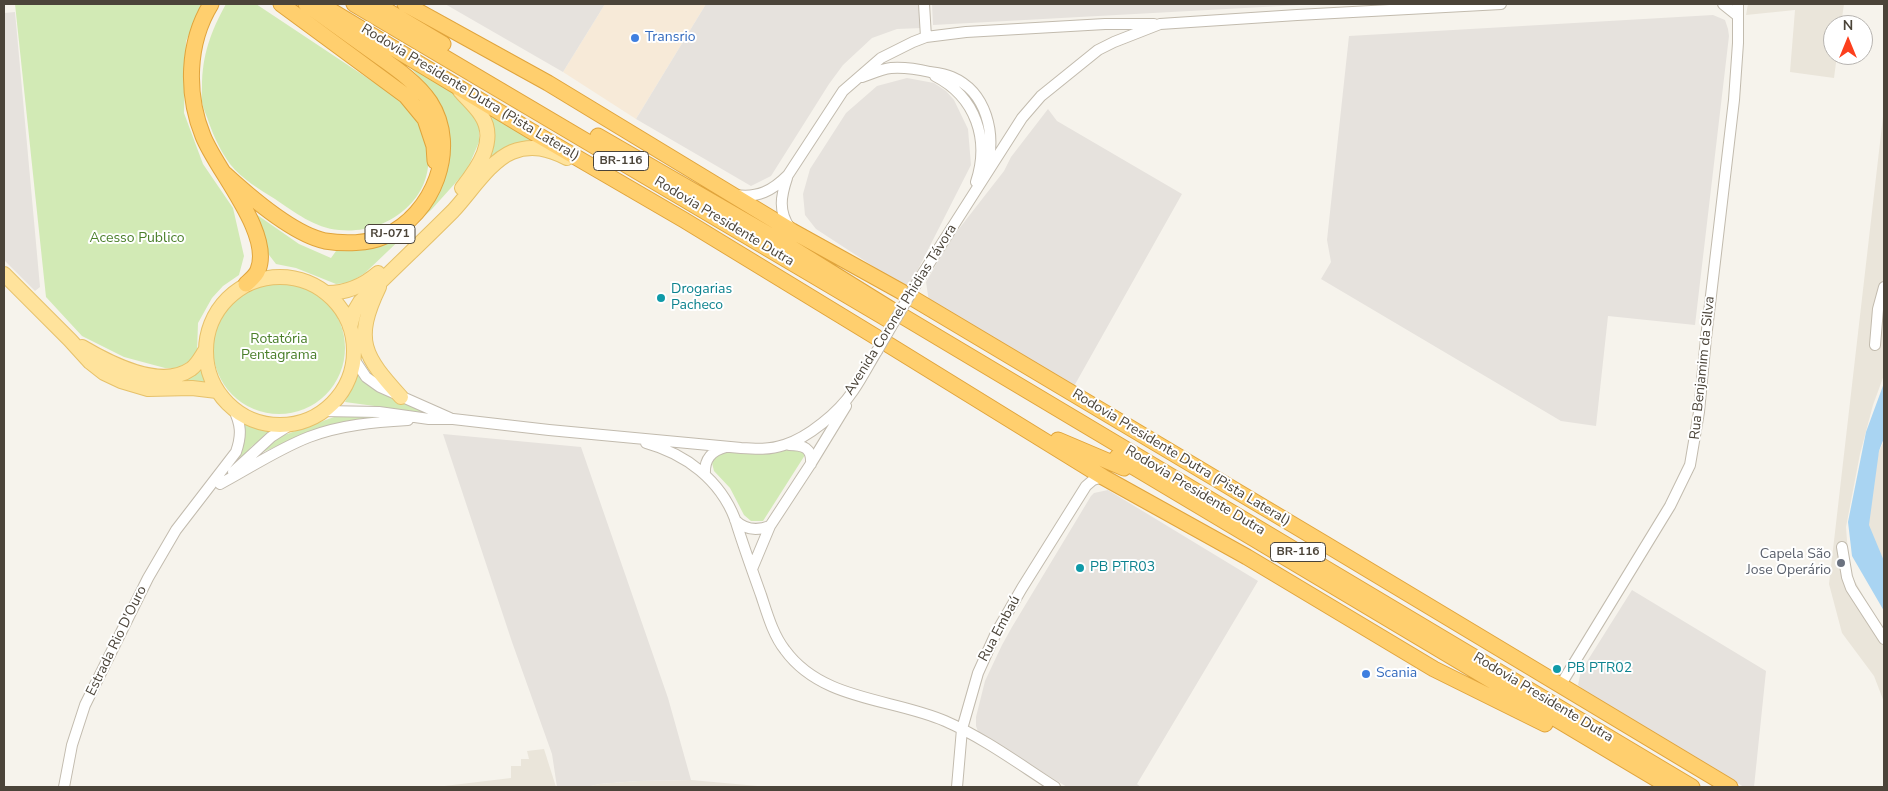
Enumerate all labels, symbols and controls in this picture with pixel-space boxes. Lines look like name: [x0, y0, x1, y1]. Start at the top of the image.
north arrow: [1823, 15, 1873, 65]
text: N: [1843, 16, 1853, 35]
street label: Rodovia Presidente Dutra (Pista Lateral): [358, 21, 582, 165]
place label: Transrio: [645, 30, 695, 46]
marker: Transrio: [629, 32, 641, 44]
road number: BR-116: [594, 152, 648, 170]
street label: Rodovia Presidente Dutra: [651, 174, 797, 270]
street label: Avenida Coronel Phidias Távora: [841, 221, 961, 399]
road number: RJ-071: [365, 224, 415, 243]
park label: Acesso Publico: [89, 231, 185, 247]
place label: Drogarias Pacheco: [671, 282, 732, 314]
marker: Drogarias Pacheco: [655, 292, 667, 304]
street label: Rua Benjamim da Silva: [1687, 295, 1719, 441]
park label: Rotatória Pentagrama: [241, 332, 317, 364]
street label: Rodovia Presidente Dutra (Pista Lateral): [1069, 386, 1293, 530]
street label: Rodovia Presidente Dutra: [1122, 443, 1268, 539]
road number: BR-116: [1270, 542, 1326, 562]
place label: Capela São Jose Operário: [1746, 547, 1831, 580]
marker: Capela São Jose Operário: [1835, 557, 1847, 569]
place label: PB PTR03: [1090, 560, 1155, 576]
marker: PB PTR03: [1074, 562, 1086, 574]
street label: Estrada Rio D'Ouro: [83, 583, 151, 699]
street label: Rua Embaú: [976, 593, 1024, 665]
street label: Rodovia Presidente Dutra: [1470, 650, 1616, 746]
place label: PB PTR02: [1567, 661, 1632, 677]
marker: PB PTR02: [1551, 663, 1563, 675]
place label: Scania: [1376, 666, 1417, 682]
marker: Scania: [1360, 668, 1372, 680]

